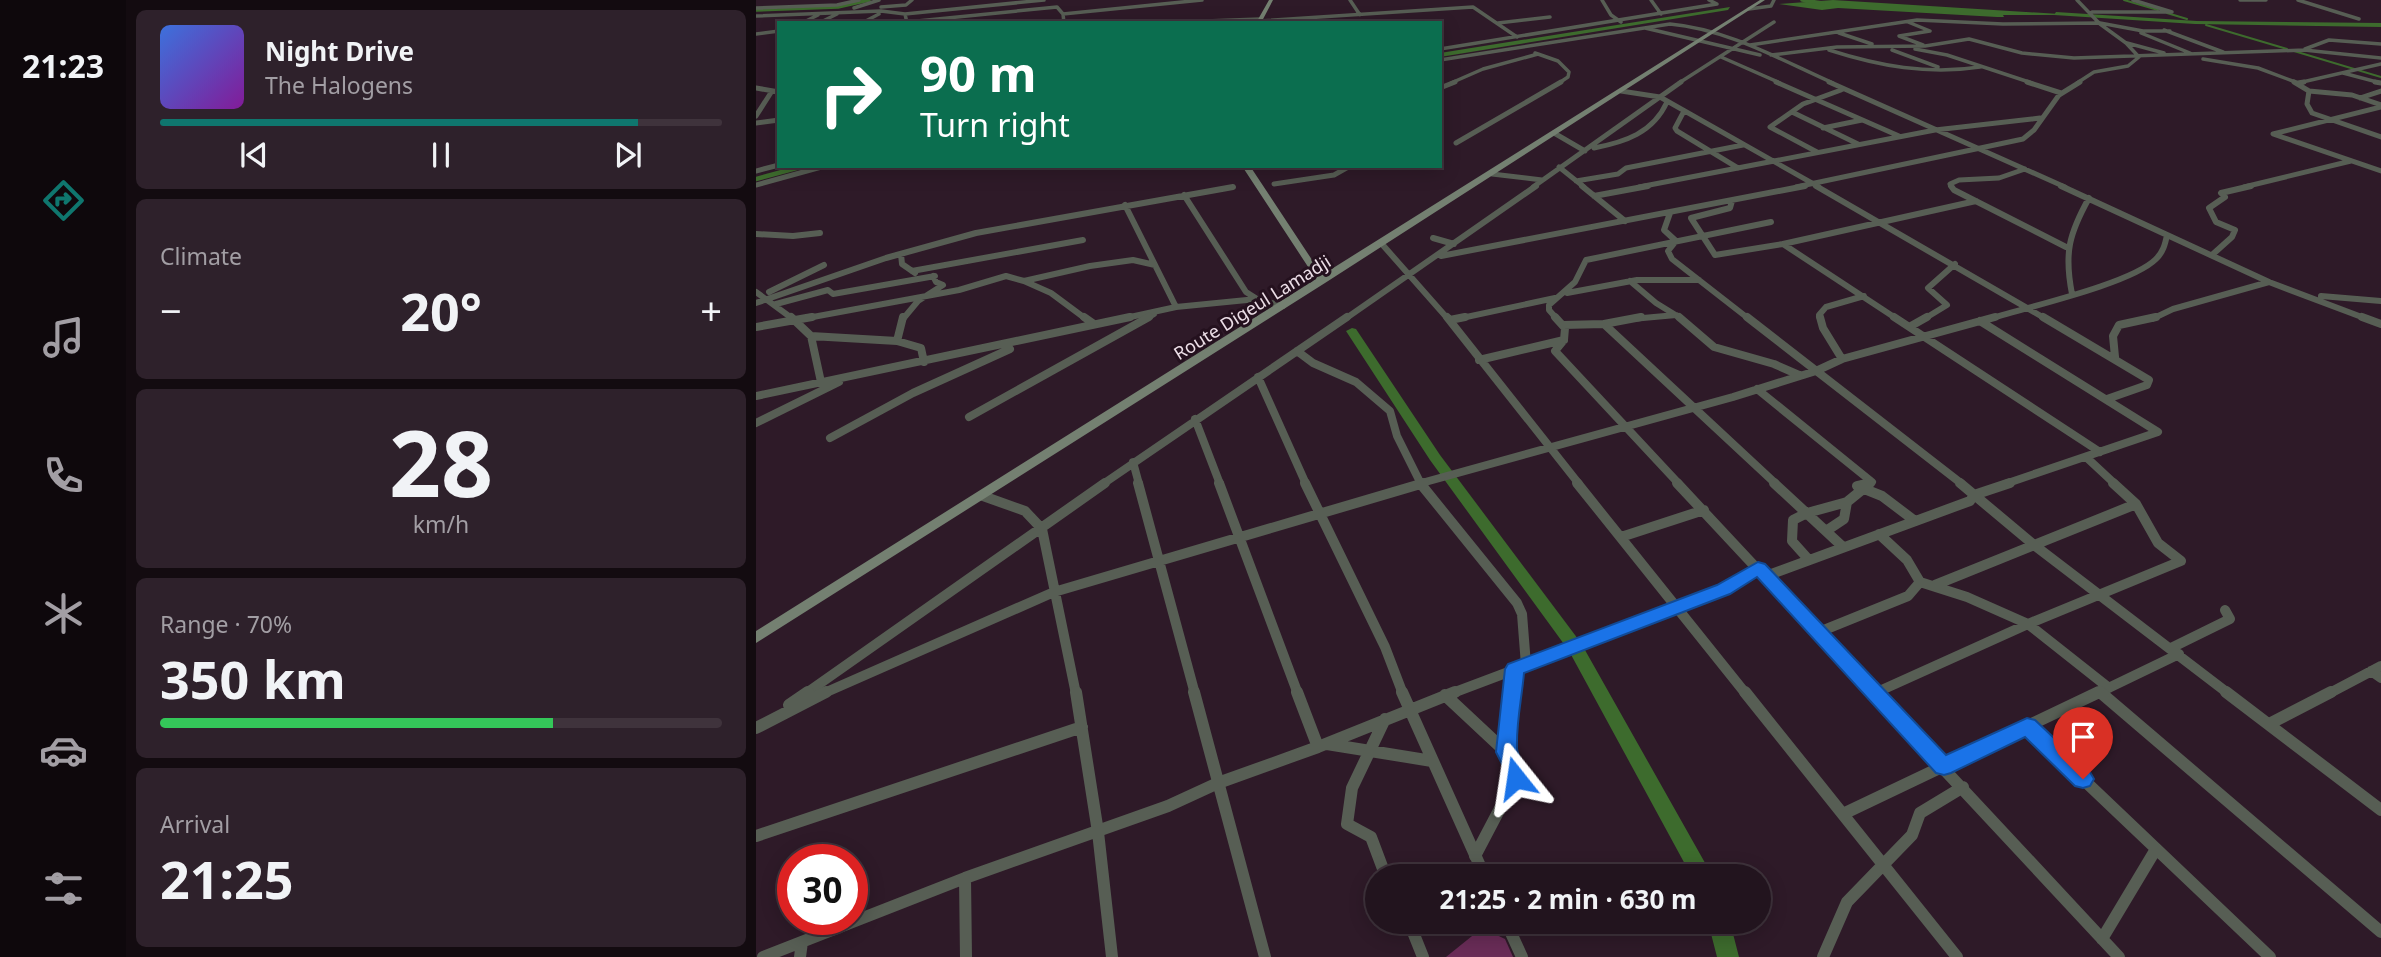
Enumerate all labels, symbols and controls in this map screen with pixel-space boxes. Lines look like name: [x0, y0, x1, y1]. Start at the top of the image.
text: Night Drive: [265, 33, 414, 69]
text: 90 m: [920, 40, 1037, 106]
text: 21:23: [22, 44, 104, 87]
icon: right: [805, 49, 896, 140]
text: The Halogens: [265, 69, 413, 101]
text: Turn right: [920, 103, 1070, 146]
icon: previous: [235, 136, 273, 174]
icon: pause: [422, 136, 460, 174]
icon: next: [609, 136, 647, 174]
icon: directions: [39, 176, 88, 225]
text: Climate: [160, 240, 242, 272]
street label: Route Digeul Lamadji: [1169, 249, 1335, 365]
text: 20°: [400, 275, 482, 346]
text: −: [160, 284, 182, 336]
text: +: [700, 284, 722, 336]
icon: music: [39, 313, 88, 362]
text: 28: [389, 400, 493, 524]
icon: phone: [39, 451, 88, 500]
text: km/h: [413, 508, 469, 540]
icon: climate: [39, 589, 88, 638]
text: Range · 70%: [160, 608, 292, 640]
text: 350 km: [160, 643, 346, 714]
pin: [2053, 707, 2113, 779]
icon: arrive: [2064, 718, 2102, 756]
icon: car: [39, 726, 88, 775]
position arrow: [1479, 741, 1553, 815]
text: Arrival: [160, 808, 230, 840]
text: 21:25: [160, 843, 294, 914]
speed limit sign: 30: [777, 844, 868, 935]
icon: filters: [39, 864, 88, 913]
text: 21:25 · 2 min · 630 m: [1440, 881, 1696, 917]

